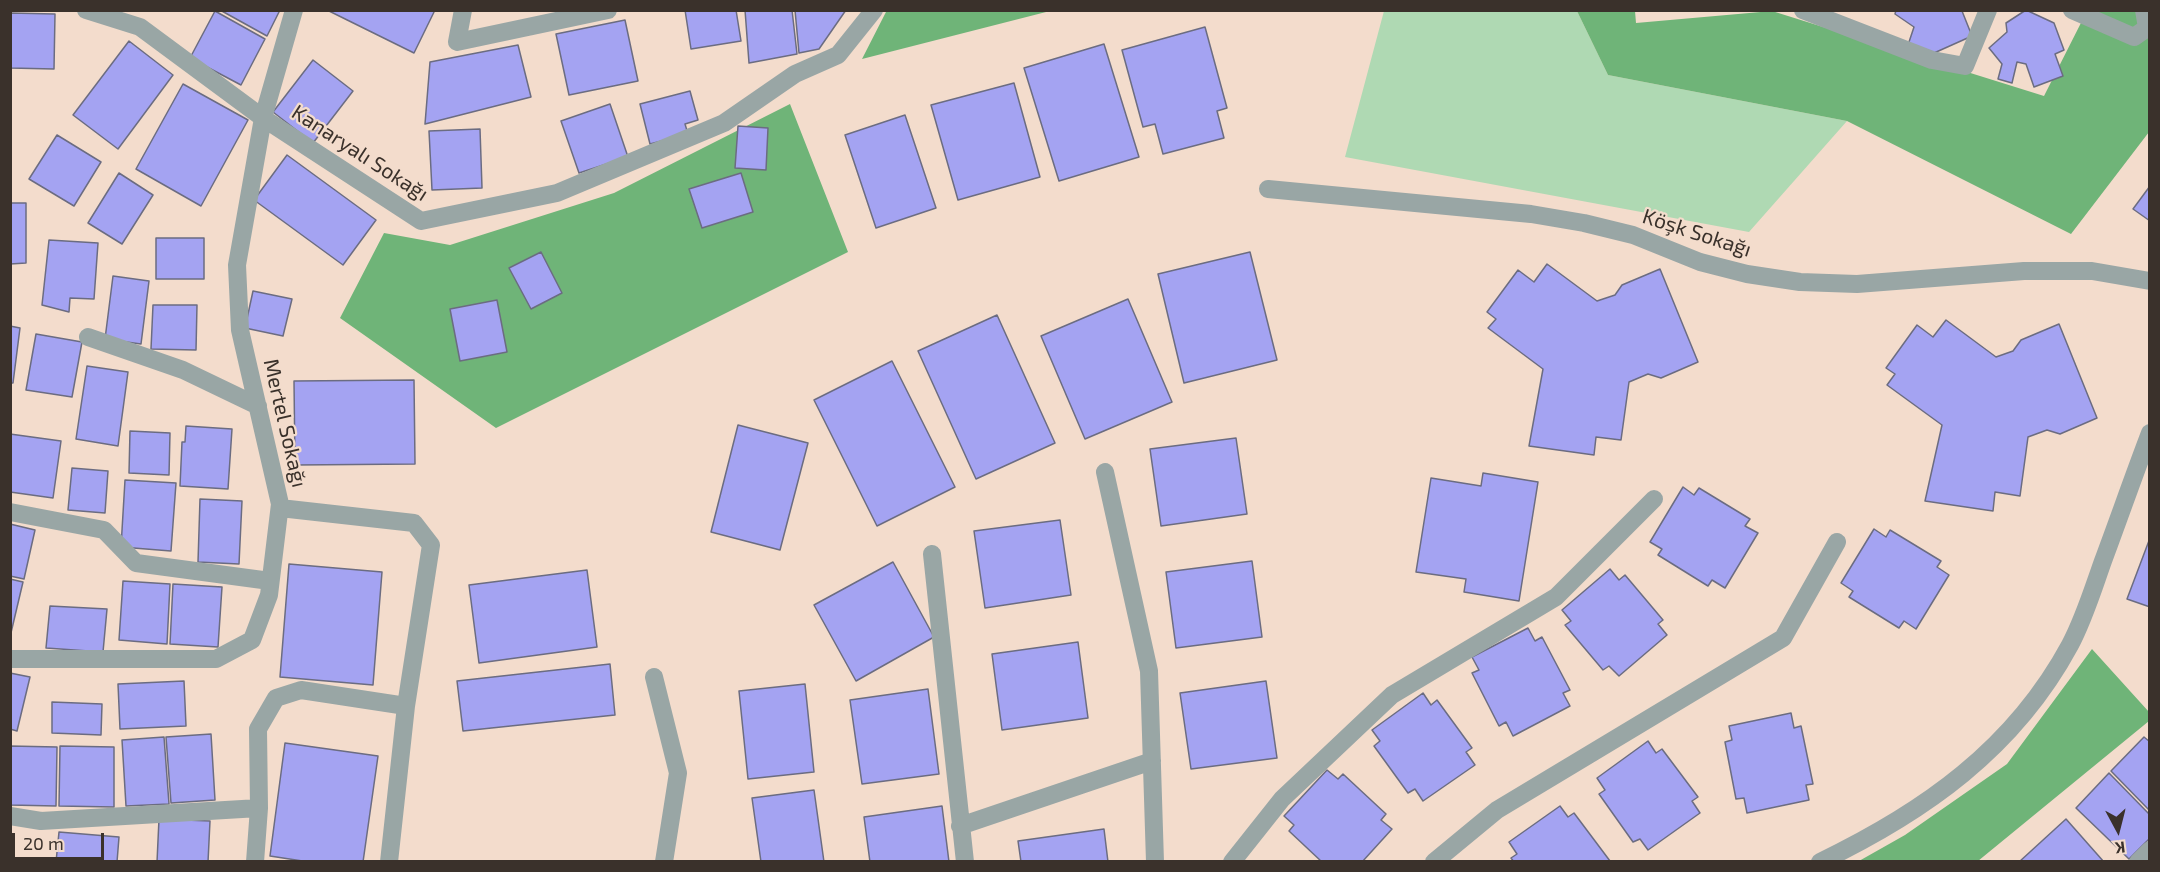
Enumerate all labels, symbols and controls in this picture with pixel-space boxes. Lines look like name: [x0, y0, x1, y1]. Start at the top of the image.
street label: Kanaryalı Sokağı: [287, 100, 433, 206]
street label: Köşk Sokağı: [1639, 204, 1755, 262]
street label: Mertel Sokağı: [258, 356, 312, 490]
north arrow: [2088, 800, 2148, 860]
scale bar: [15, 821, 106, 859]
text: 20 m: [23, 832, 64, 854]
text: K: [2114, 838, 2126, 858]

